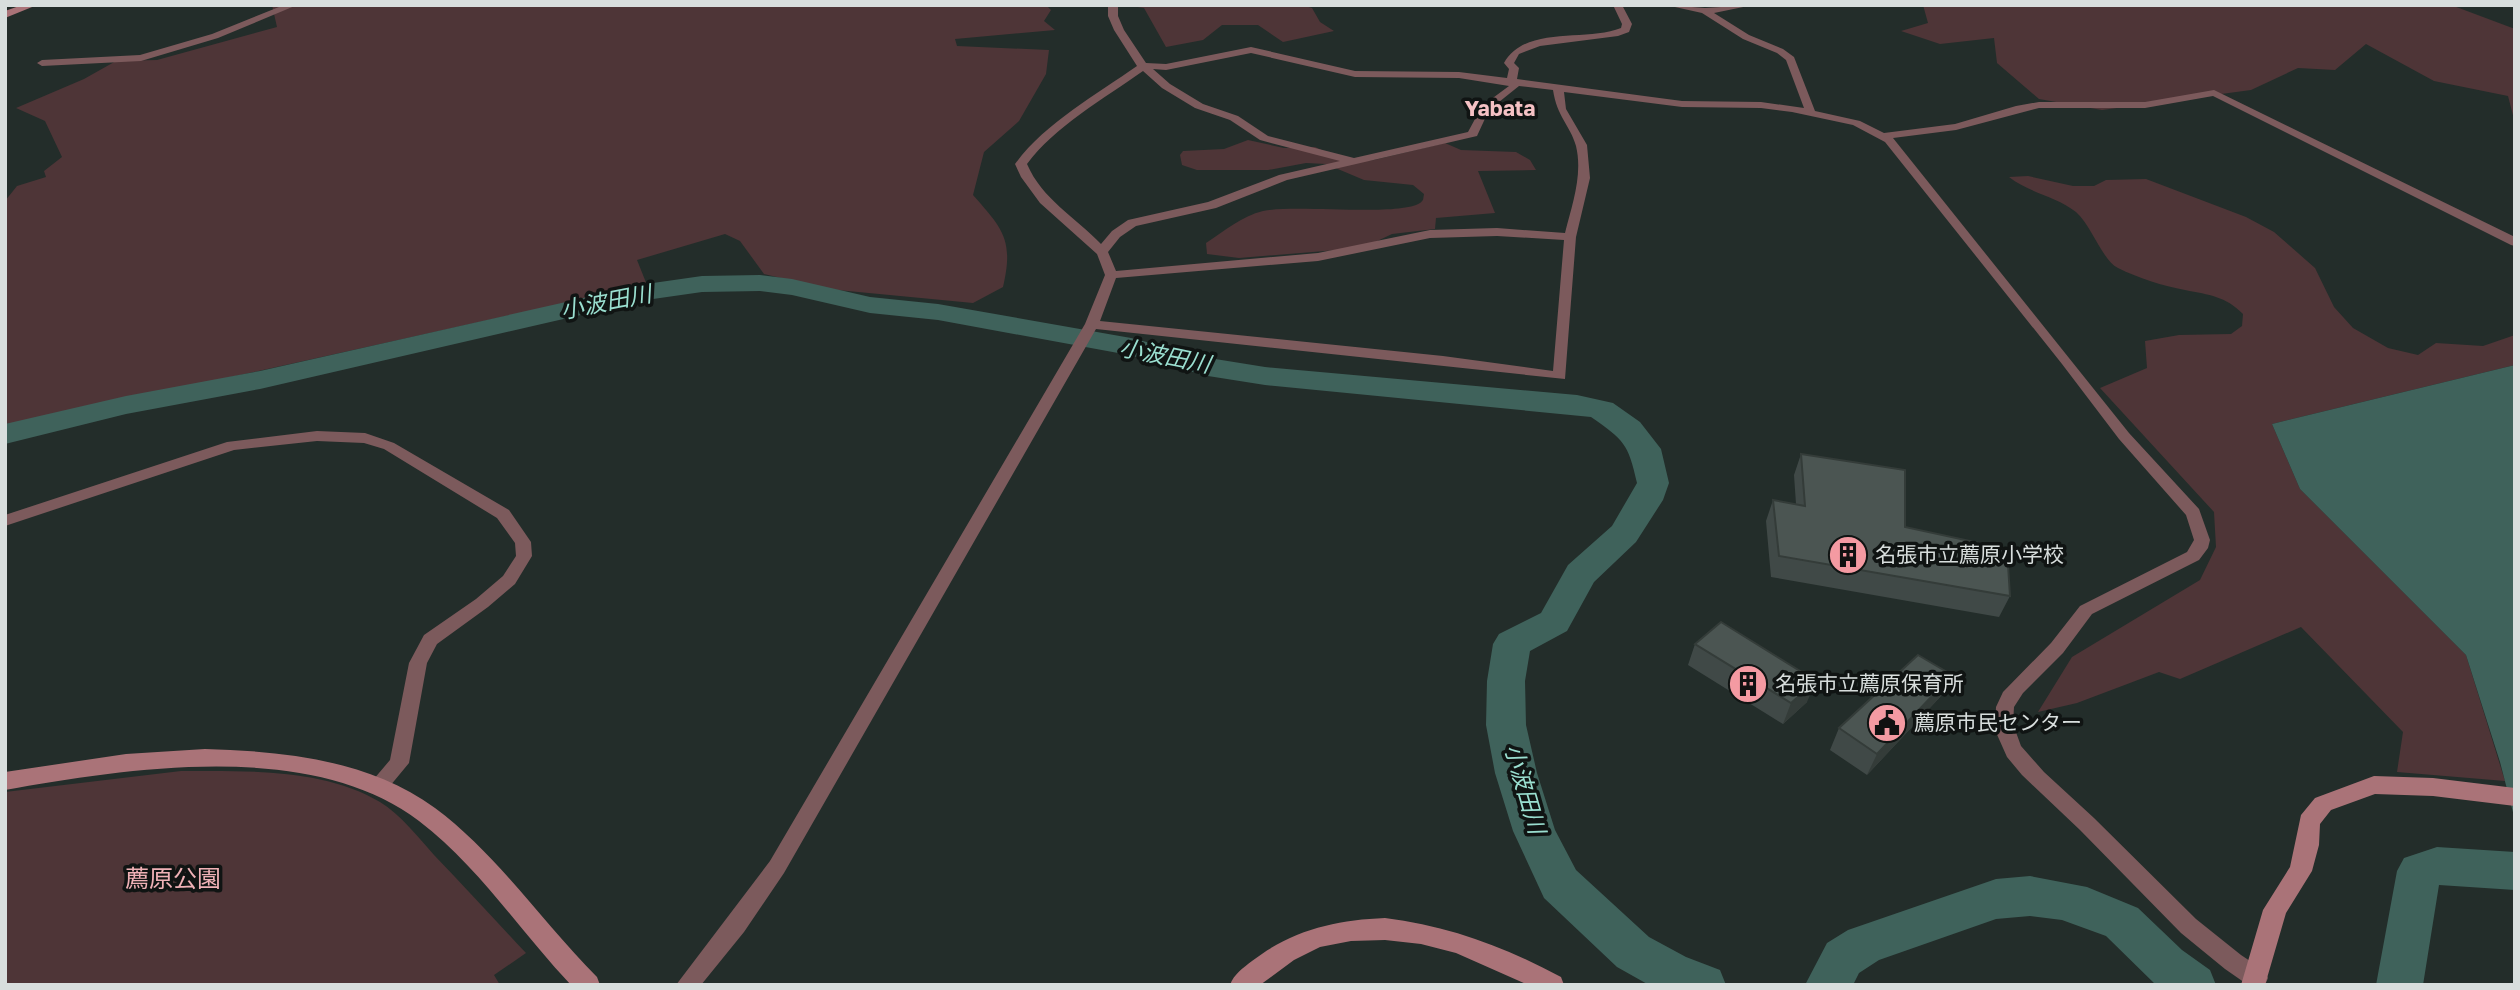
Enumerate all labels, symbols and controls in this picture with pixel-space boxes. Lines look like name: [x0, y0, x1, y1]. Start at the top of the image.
district label: Yabata: [1465, 95, 1535, 121]
water label: 小波田川: [558, 278, 657, 324]
water label: 小波田川: [1117, 332, 1216, 378]
building icon: 名張市立薦原小学校: [1827, 534, 1869, 576]
place label: 名張市立薦原小学校: [1875, 541, 2064, 567]
building icon: 名張市立薦原保育所: [1727, 663, 1769, 705]
place label: 名張市立薦原保育所: [1775, 670, 1964, 696]
public building icon: 薦原市民センター: [1866, 702, 1908, 744]
place label: 薦原市民センター: [1914, 709, 2082, 735]
water label: 小波田川: [1500, 741, 1553, 840]
park label: 薦原公園: [125, 863, 221, 892]

